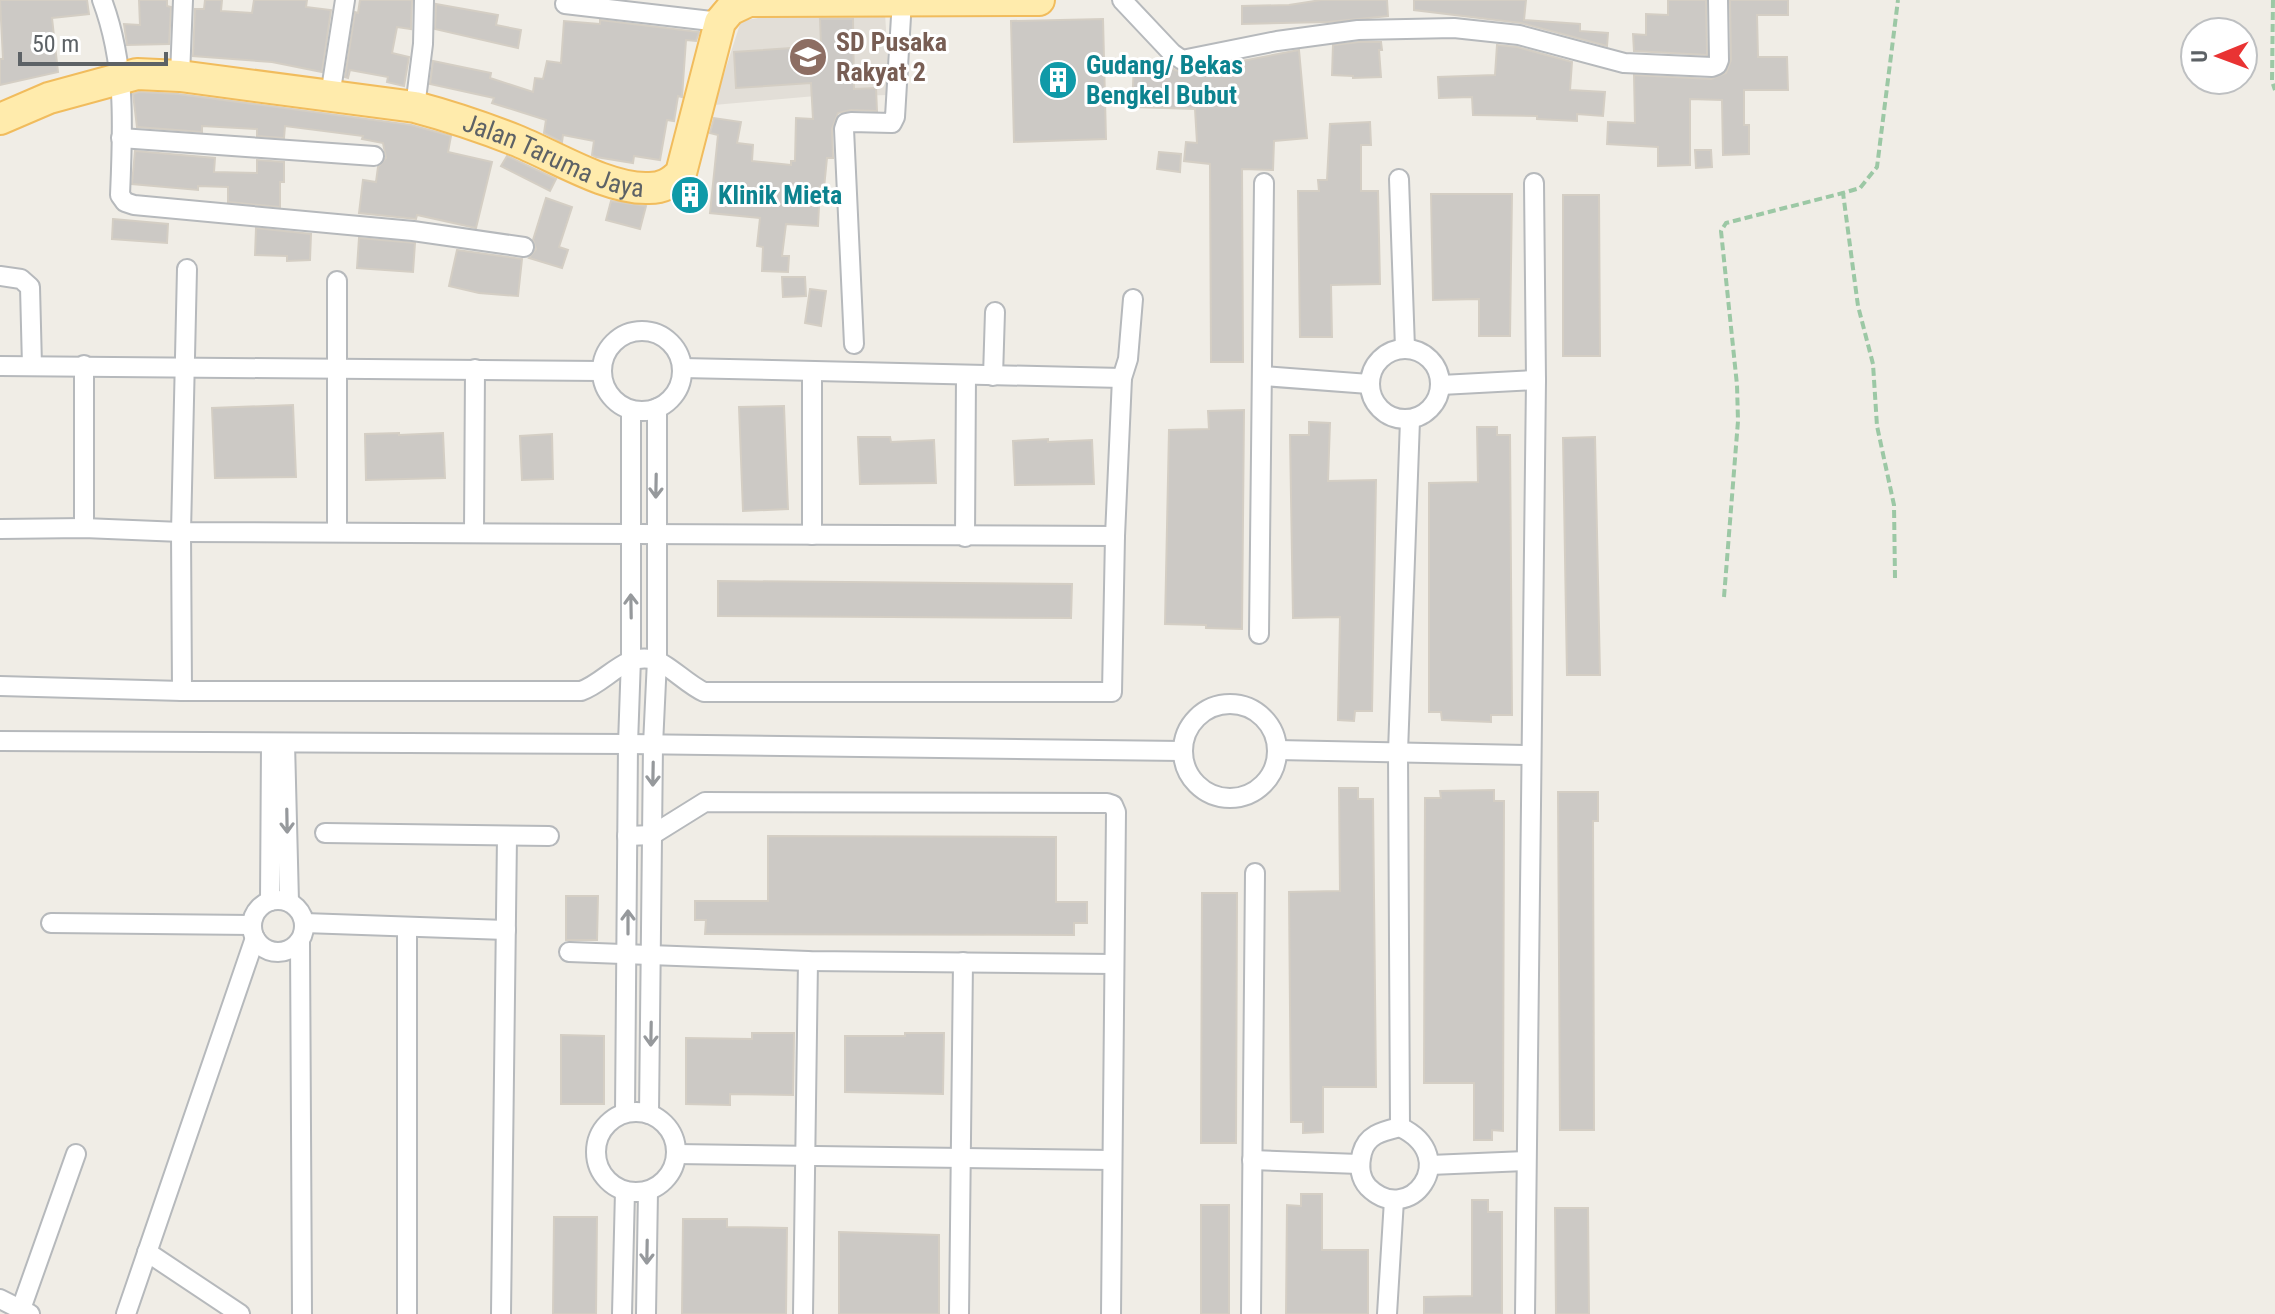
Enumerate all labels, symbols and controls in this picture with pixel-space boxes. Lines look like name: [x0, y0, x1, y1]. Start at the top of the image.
scale bar: [20, 16, 166, 66]
north arrow: [2179, 16, 2259, 96]
place label: SD Pusaka Rakyat 2: [836, 27, 947, 87]
text: 50 m: [32, 30, 79, 58]
school or university icon: SD Pusaka Rakyat 2: [787, 36, 829, 78]
place label: Gudang/ Bekas Bengkel Bubut: [1086, 50, 1243, 110]
text: U: [2187, 50, 2212, 63]
building icon: Gudang/ Bekas Bengkel Bubut: [1037, 59, 1079, 101]
street label: Jalan Taruma Jaya: [459, 107, 645, 203]
building icon: Klinik Mieta: [669, 174, 711, 216]
place label: Klinik Mieta: [718, 180, 842, 210]
one-way arrow: [648, 472, 664, 499]
one-way arrow: [623, 593, 639, 620]
one-way arrow: [645, 760, 661, 787]
one-way arrow: [279, 807, 295, 834]
one-way arrow: [620, 909, 636, 936]
one-way arrow: [643, 1020, 659, 1047]
one-way arrow: [639, 1238, 655, 1265]

